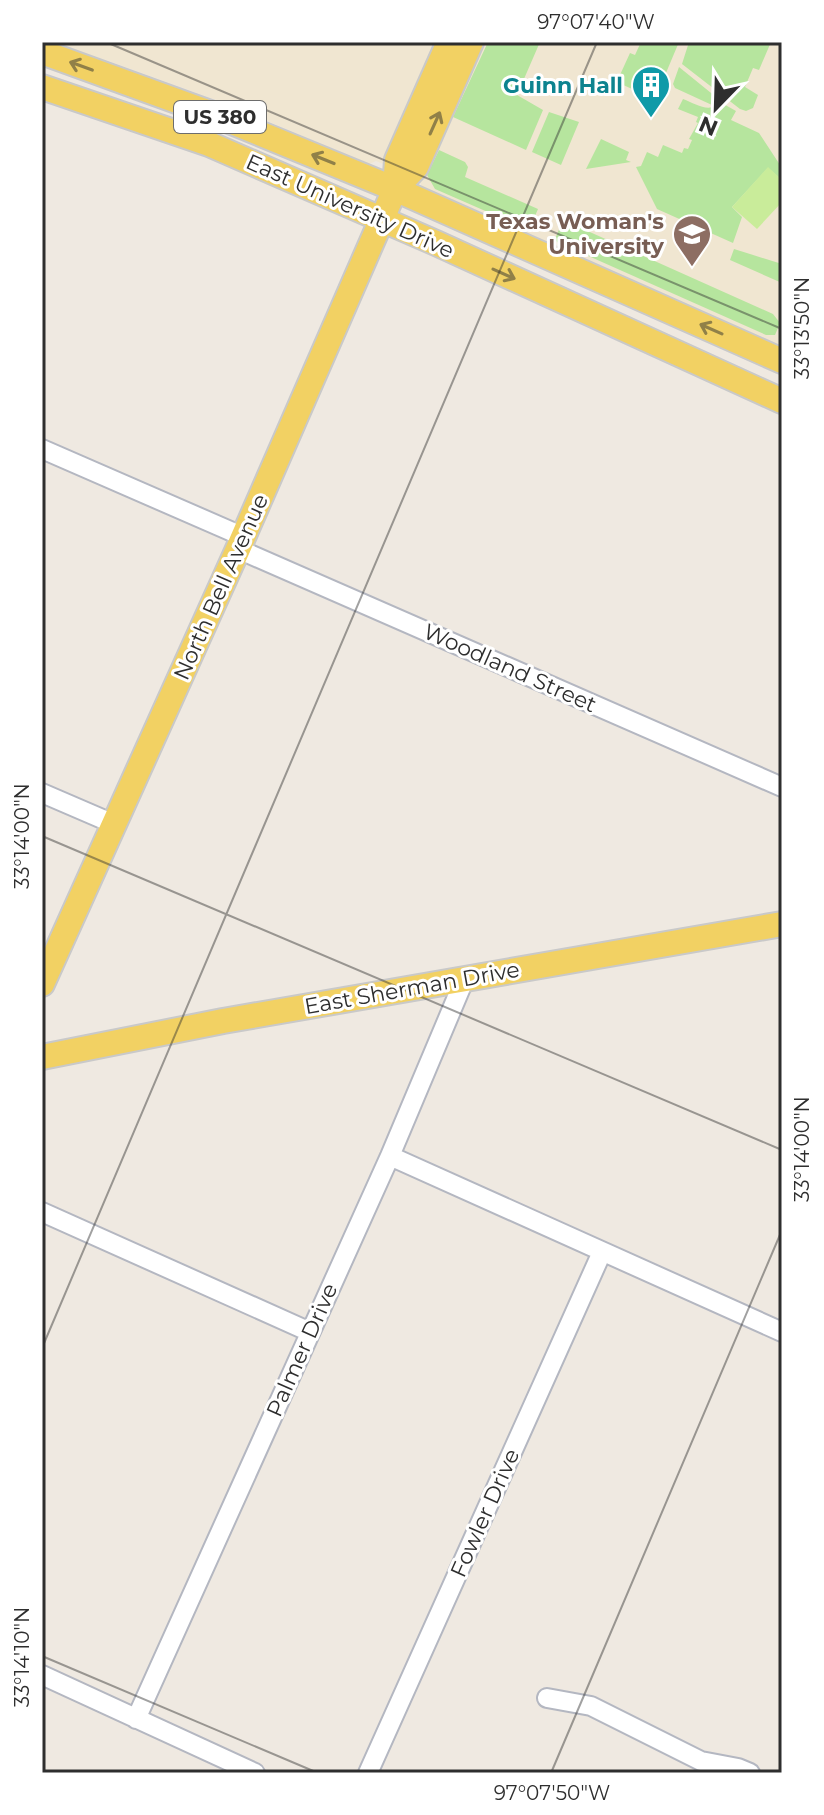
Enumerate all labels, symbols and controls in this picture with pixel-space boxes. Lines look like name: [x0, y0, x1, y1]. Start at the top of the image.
text: 97°07'40"W: [537, 10, 655, 34]
one-way arrow: [68, 58, 93, 73]
building icon: Guinn Hall: [630, 64, 672, 119]
north arrow: [676, 68, 756, 148]
place label: Guinn Hall: [503, 72, 623, 99]
road number: US 380: [174, 101, 266, 133]
text: N: [695, 110, 722, 142]
one-way arrow: [428, 111, 443, 135]
street label: East University Drive: [242, 148, 458, 264]
one-way arrow: [311, 151, 336, 166]
place label: Texas Woman's University: [486, 208, 665, 260]
school or university icon: Texas Woman's University: [671, 213, 713, 268]
one-way arrow: [492, 267, 516, 282]
text: 33°13'50"N: [790, 277, 814, 379]
one-way arrow: [699, 321, 724, 336]
street label: North Bell Avenue: [168, 490, 274, 684]
street label: Woodland Street: [419, 618, 601, 718]
text: 33°14'00"N: [10, 783, 34, 889]
street label: East Sherman Drive: [302, 956, 522, 1020]
text: 33°14'00"N: [790, 1096, 814, 1202]
street label: Palmer Drive: [261, 1279, 343, 1421]
street label: Fowler Drive: [445, 1445, 525, 1581]
text: 33°14'10"N: [10, 1607, 34, 1707]
text: 97°07'50"W: [494, 1781, 610, 1805]

